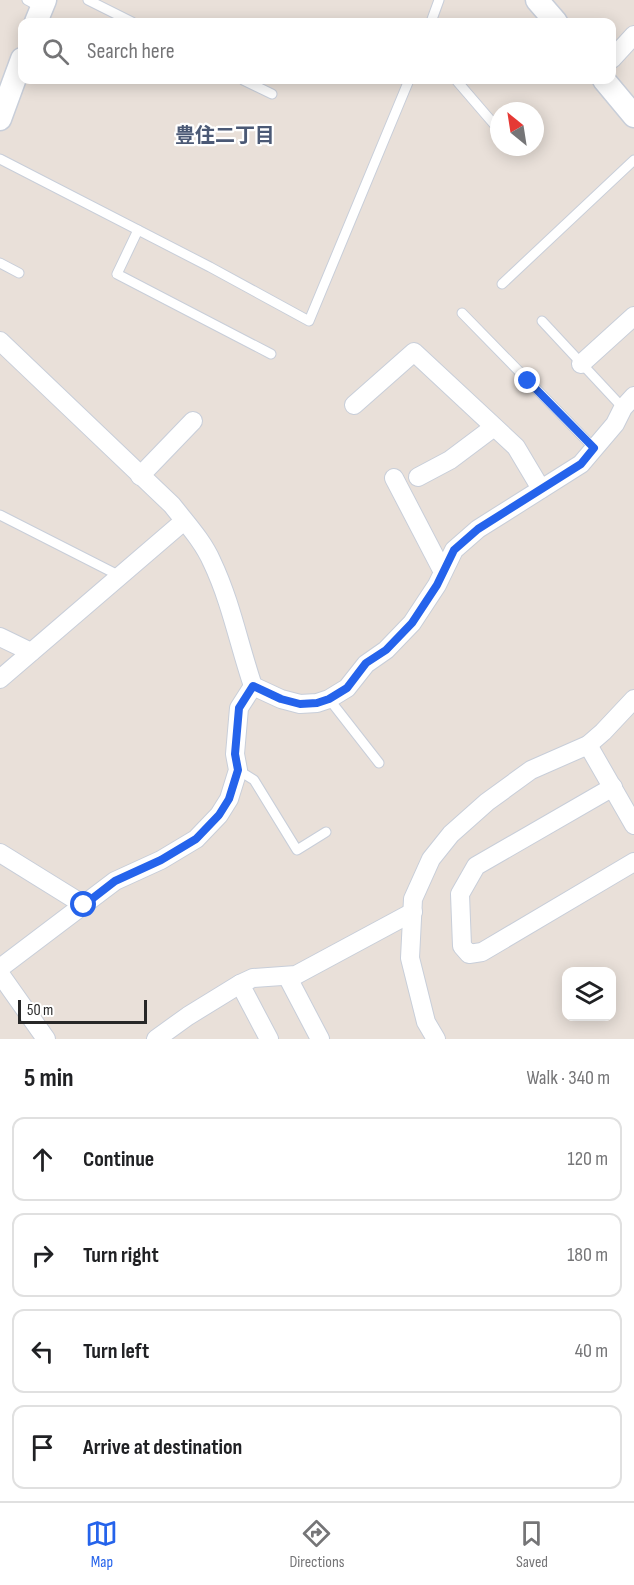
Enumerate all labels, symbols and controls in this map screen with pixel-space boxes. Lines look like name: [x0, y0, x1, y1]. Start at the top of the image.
search box: [18, 18, 616, 84]
icon: search: [39, 35, 72, 68]
text: Search here: [87, 38, 174, 65]
north arrow: [490, 102, 544, 156]
district label: 豊住二丁目: [175, 124, 275, 148]
route end: [514, 367, 540, 393]
route start: [70, 891, 96, 917]
map controls: [562, 967, 616, 1021]
button: layers: [562, 967, 616, 1021]
scale bar: [18, 997, 147, 1025]
text: 50 m: [27, 1001, 53, 1020]
text: 5 min: [24, 1063, 74, 1094]
text: Walk · 340 m: [526, 1066, 610, 1090]
icon: ahead: [26, 1143, 59, 1176]
text: Continue: [83, 1146, 154, 1173]
text: 120 m: [568, 1147, 608, 1171]
icon: right: [26, 1239, 59, 1272]
text: Turn right: [83, 1242, 159, 1269]
text: 180 m: [567, 1243, 608, 1267]
icon: left: [26, 1335, 59, 1368]
text: Turn left: [83, 1338, 149, 1365]
text: 40 m: [575, 1339, 608, 1363]
icon: arrive: [26, 1431, 59, 1464]
text: Arrive at destination: [83, 1434, 242, 1461]
tab: Map: [85, 1517, 118, 1572]
tab: Directions: [289, 1517, 344, 1572]
tab: Saved: [515, 1517, 548, 1572]

